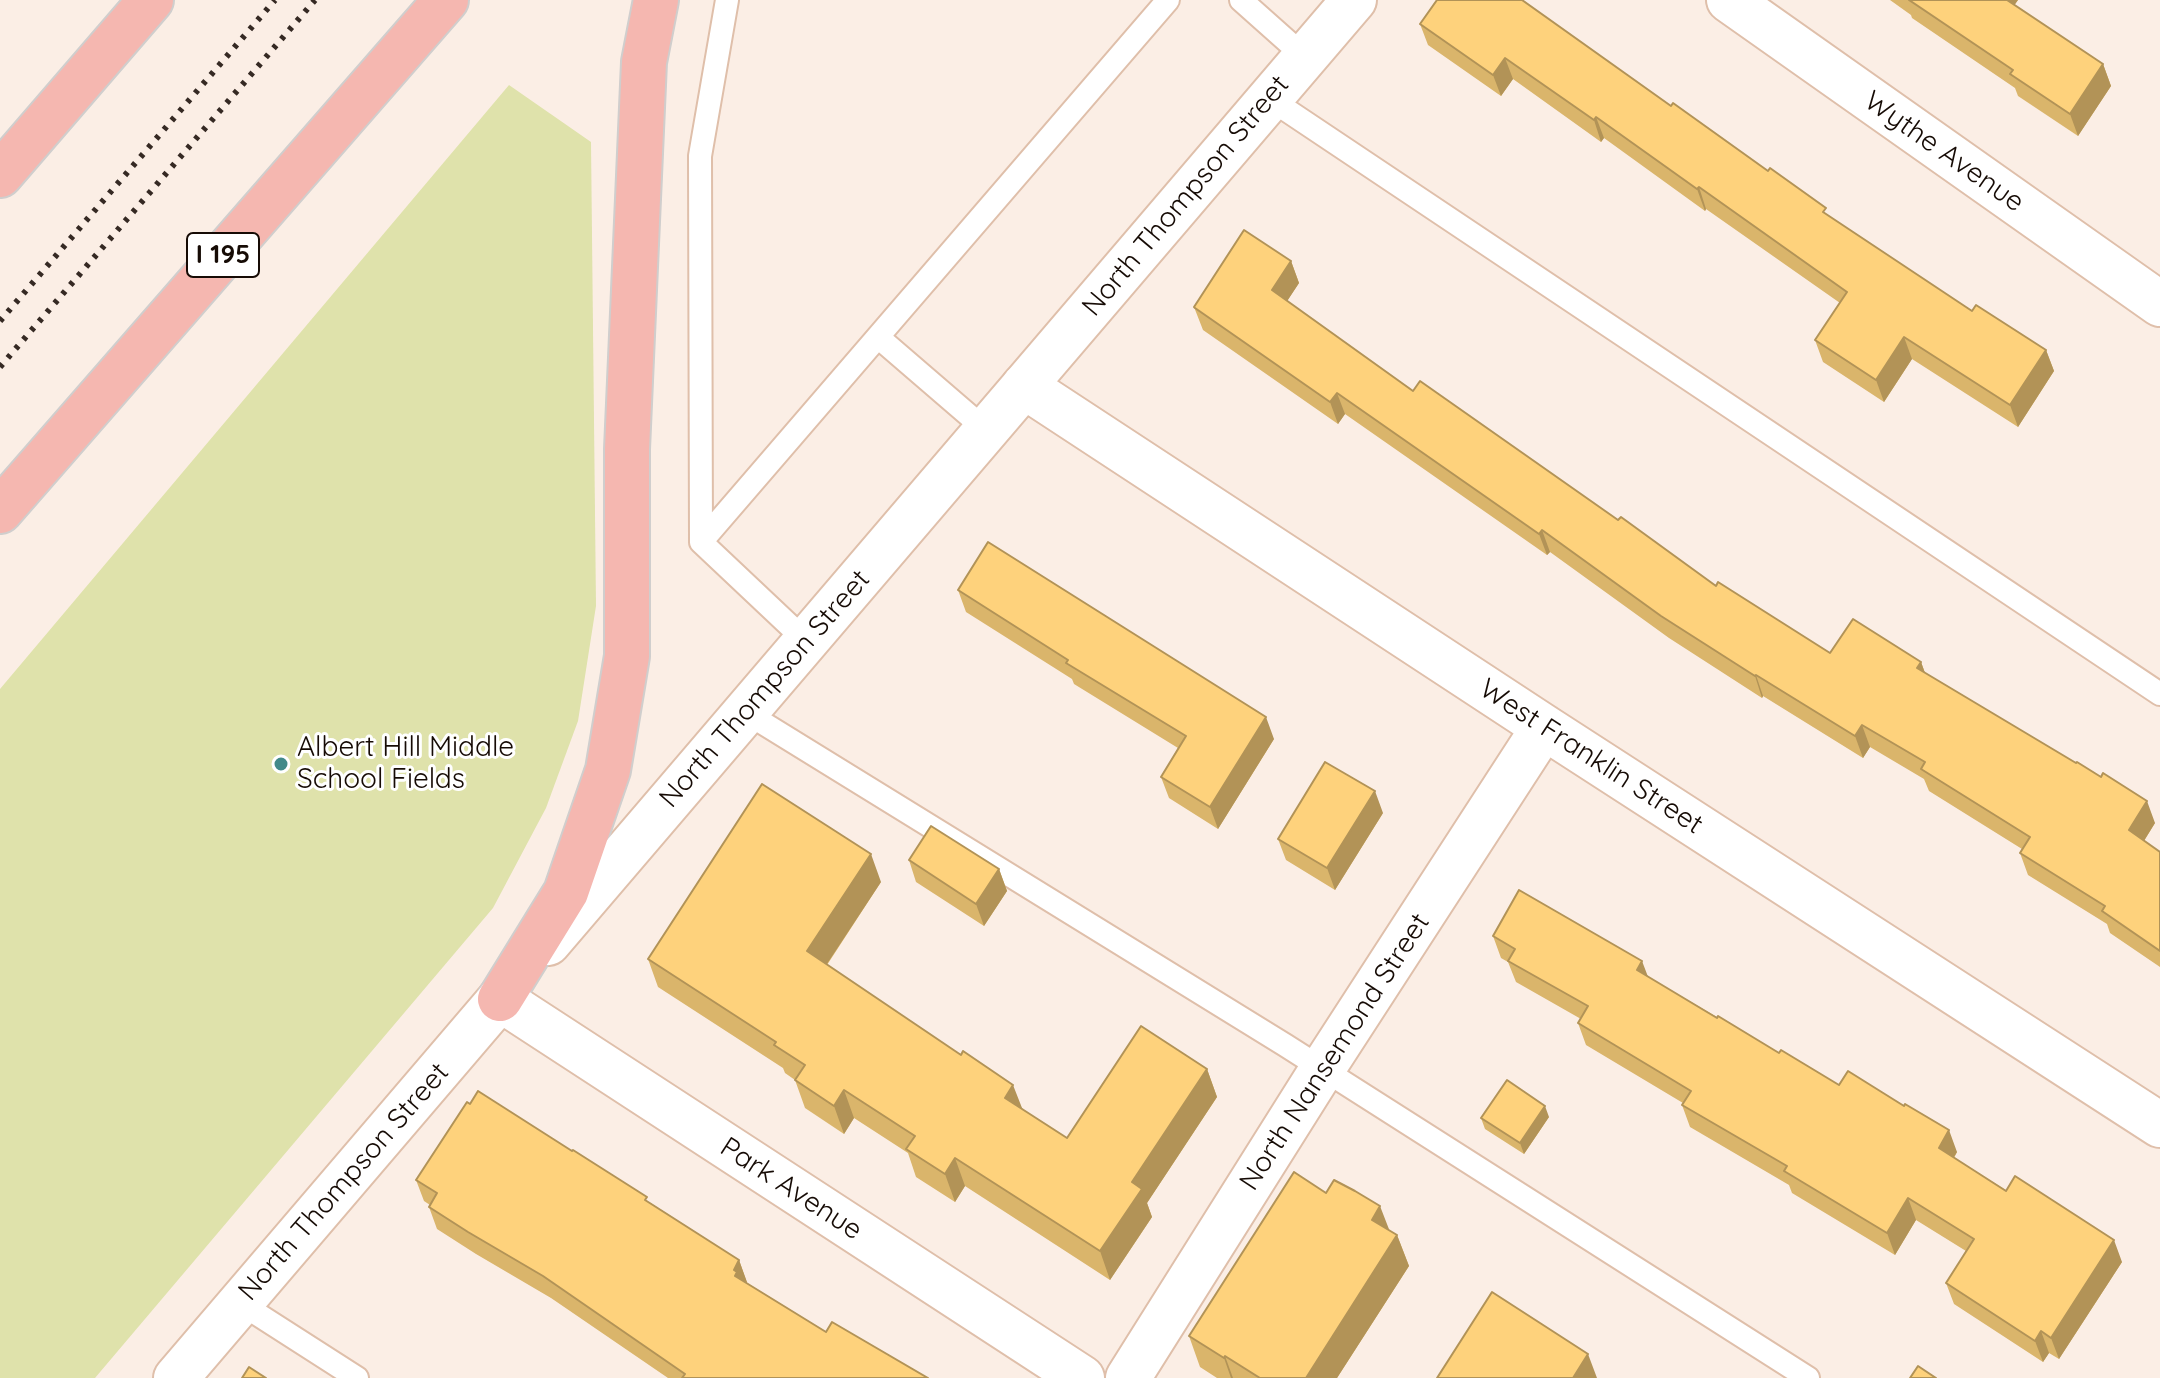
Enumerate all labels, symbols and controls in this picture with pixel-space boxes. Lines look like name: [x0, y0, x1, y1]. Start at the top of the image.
street label: North Thompson Street: [1076, 69, 1296, 323]
street label: Wythe Avenue: [1858, 84, 2030, 220]
road number: I 195: [187, 233, 259, 277]
street label: North Thompson Street: [653, 563, 877, 815]
street label: West Franklin Street: [1473, 672, 1709, 842]
place label: Albert Hill Middle School Fields: [297, 731, 514, 797]
marker: Albert Hill Middle School Fields: [272, 755, 290, 773]
street label: North Nansemond Street: [1233, 907, 1437, 1197]
street label: North Thompson Street: [232, 1056, 456, 1308]
street label: Park Avenue: [714, 1131, 868, 1247]

